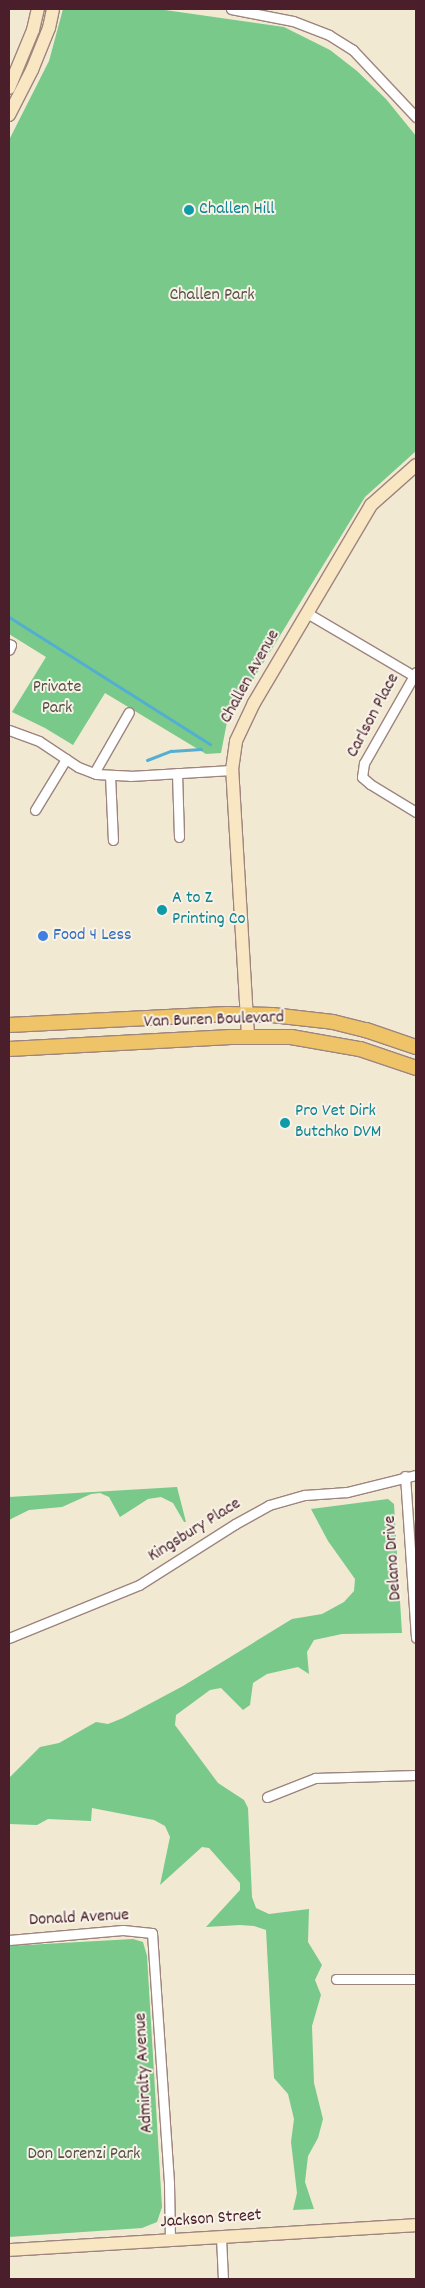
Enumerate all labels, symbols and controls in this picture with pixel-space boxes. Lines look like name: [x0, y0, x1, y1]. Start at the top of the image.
place label: Challen Hill: [199, 199, 275, 221]
marker: Challen Hill: [183, 204, 195, 216]
park label: Challen Park: [169, 285, 255, 307]
street label: Challen Avenue: [216, 626, 286, 728]
street label: Carlson Place: [343, 670, 405, 762]
park label: Private Park: [33, 678, 81, 721]
place label: A to Z Printing Co: [172, 889, 246, 932]
marker: A to Z Printing Co: [156, 904, 168, 916]
place label: Food 4 Less: [53, 925, 132, 947]
marker: Food 4 Less: [37, 930, 49, 942]
street label: Van Buren Boulevard: [143, 1008, 285, 1034]
place label: Pro Vet Dirk Butchko DVM: [295, 1102, 381, 1144]
marker: Pro Vet Dirk Butchko DVM: [279, 1117, 291, 1129]
street label: Kingsbury Place: [145, 1494, 245, 1568]
street label: Delano Drive: [380, 1515, 408, 1601]
street label: Donald Avenue: [28, 1906, 130, 1932]
street label: Admiralty Avenue: [131, 2012, 159, 2134]
park label: Don Lorenzi Park: [28, 2144, 140, 2166]
street label: Jackson Street: [160, 2206, 262, 2234]

